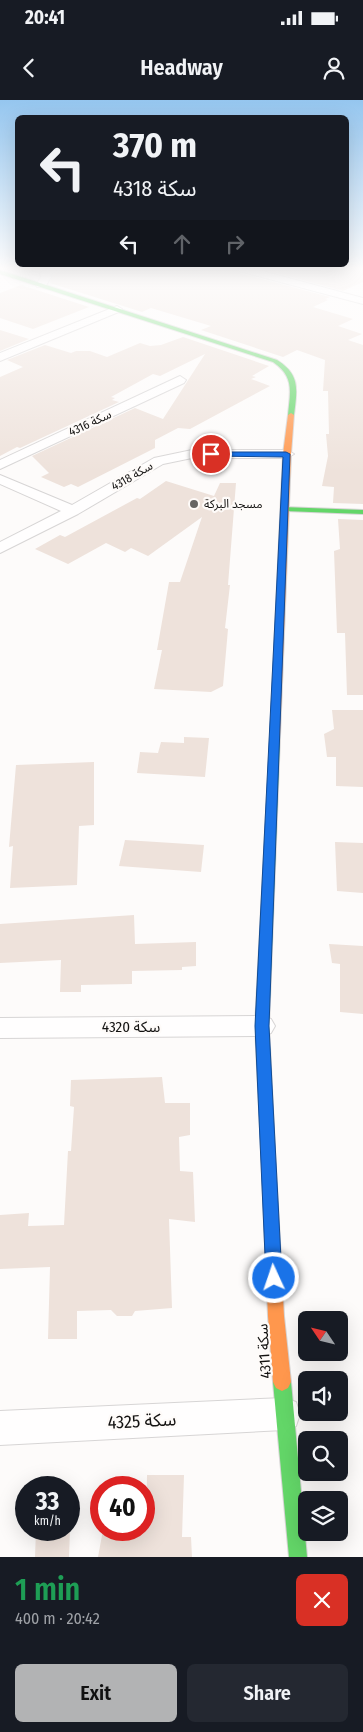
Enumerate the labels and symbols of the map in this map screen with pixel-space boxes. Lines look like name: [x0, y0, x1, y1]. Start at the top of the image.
street label: سكة 4316: [66, 407, 114, 439]
pin: [190, 433, 232, 475]
street label: سكة 4318: [109, 459, 155, 493]
place label: مسجد البركة: [204, 497, 263, 511]
marker: مسجد البركة: [188, 498, 200, 510]
street label: سكة 4320: [102, 1018, 160, 1036]
position arrow: [247, 1251, 299, 1303]
north arrow: [298, 1311, 348, 1361]
street label: سكة 4311: [253, 1323, 275, 1379]
street label: سكة 4325: [107, 1408, 177, 1434]
speed limit sign: 40: [90, 1476, 155, 1541]

